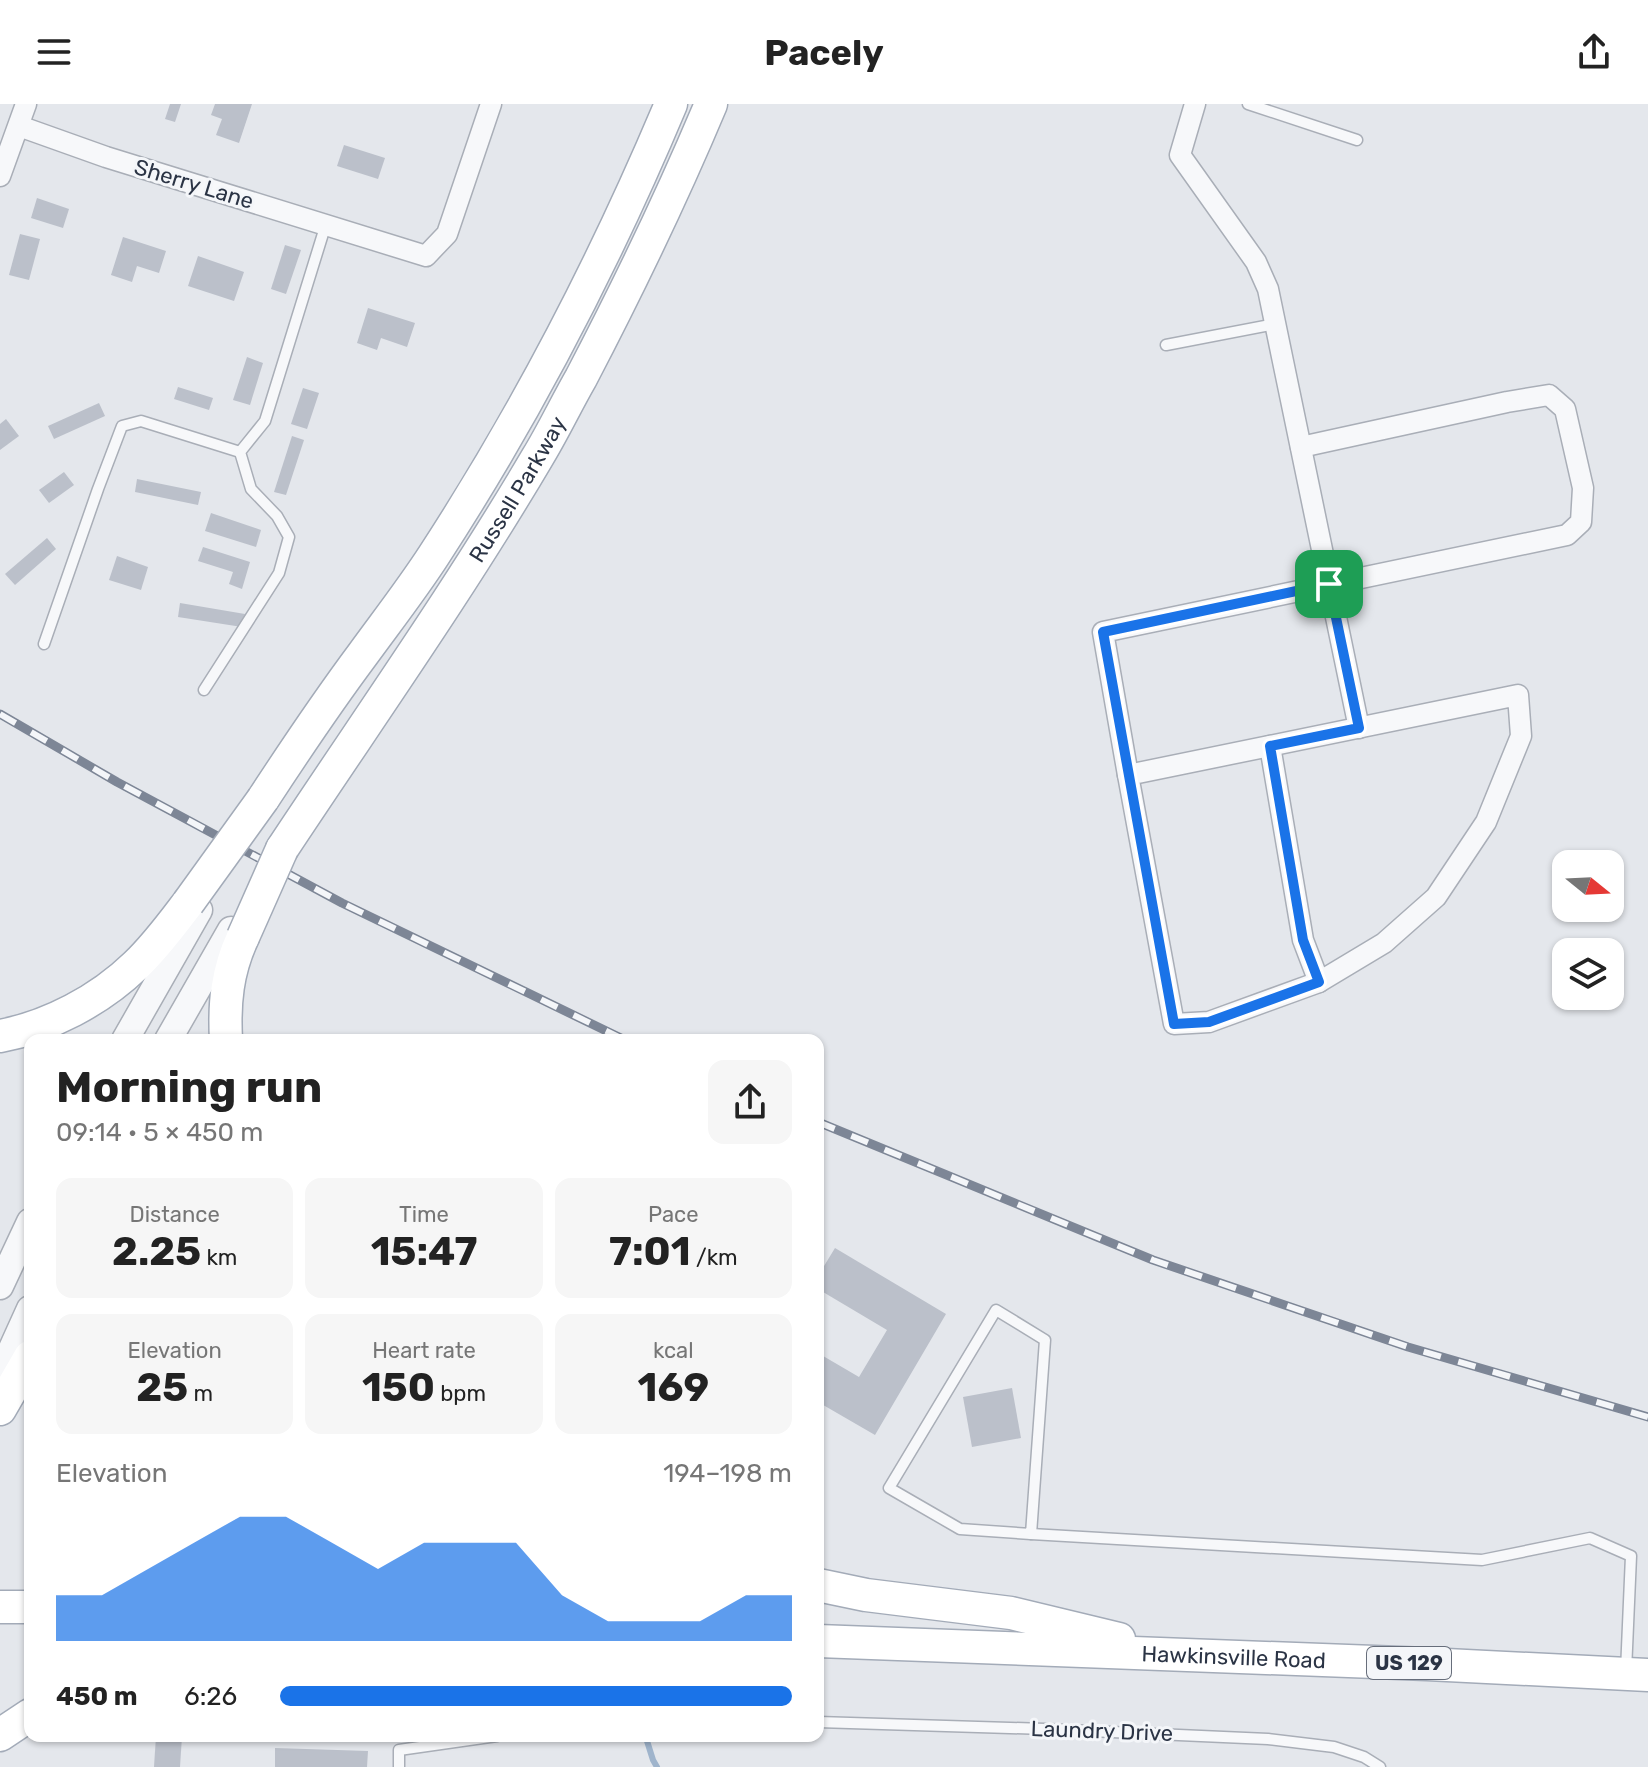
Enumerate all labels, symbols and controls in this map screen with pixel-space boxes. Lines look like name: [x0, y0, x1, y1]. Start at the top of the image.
icon: menu: [32, 30, 76, 74]
icon: share: [1572, 30, 1616, 74]
text: Pacely: [764, 31, 884, 74]
street label: Sherry Lane: [131, 153, 257, 215]
street label: Russell Parkway: [463, 412, 571, 567]
pin: [1295, 550, 1363, 618]
icon: arrive: [1307, 562, 1351, 606]
north arrow: [1552, 850, 1624, 922]
map controls: [1552, 850, 1624, 1010]
button: layers: [1552, 938, 1624, 1010]
button: share: [708, 1060, 792, 1144]
text: Morning run: [56, 1061, 322, 1113]
text: 09:14 · 5 × 450 m: [56, 1117, 263, 1148]
text: Distance: [130, 1201, 220, 1228]
text: Time: [399, 1201, 449, 1228]
text: Pace: [648, 1201, 699, 1228]
text: 2.25: [112, 1228, 201, 1275]
text: 15:47: [371, 1228, 477, 1275]
text: 7:01: [609, 1228, 691, 1275]
text: km: [201, 1244, 237, 1271]
text: /km: [691, 1244, 738, 1271]
text: Elevation: [128, 1337, 222, 1364]
text: Heart rate: [372, 1337, 476, 1364]
text: kcal: [653, 1337, 694, 1364]
text: 25: [136, 1364, 188, 1411]
text: 150: [362, 1364, 435, 1411]
text: 169: [638, 1364, 709, 1411]
text: m: [188, 1380, 213, 1407]
text: bpm: [435, 1380, 486, 1407]
text: Elevation: [56, 1458, 167, 1489]
text: 194–198 m: [663, 1458, 792, 1489]
street label: Hawkinsville Road: [1141, 1640, 1326, 1674]
road number: US 129: [1367, 1647, 1451, 1679]
text: 450 m: [56, 1681, 138, 1712]
text: 6:26: [184, 1681, 237, 1712]
street label: Laundry Drive: [1030, 1715, 1174, 1747]

